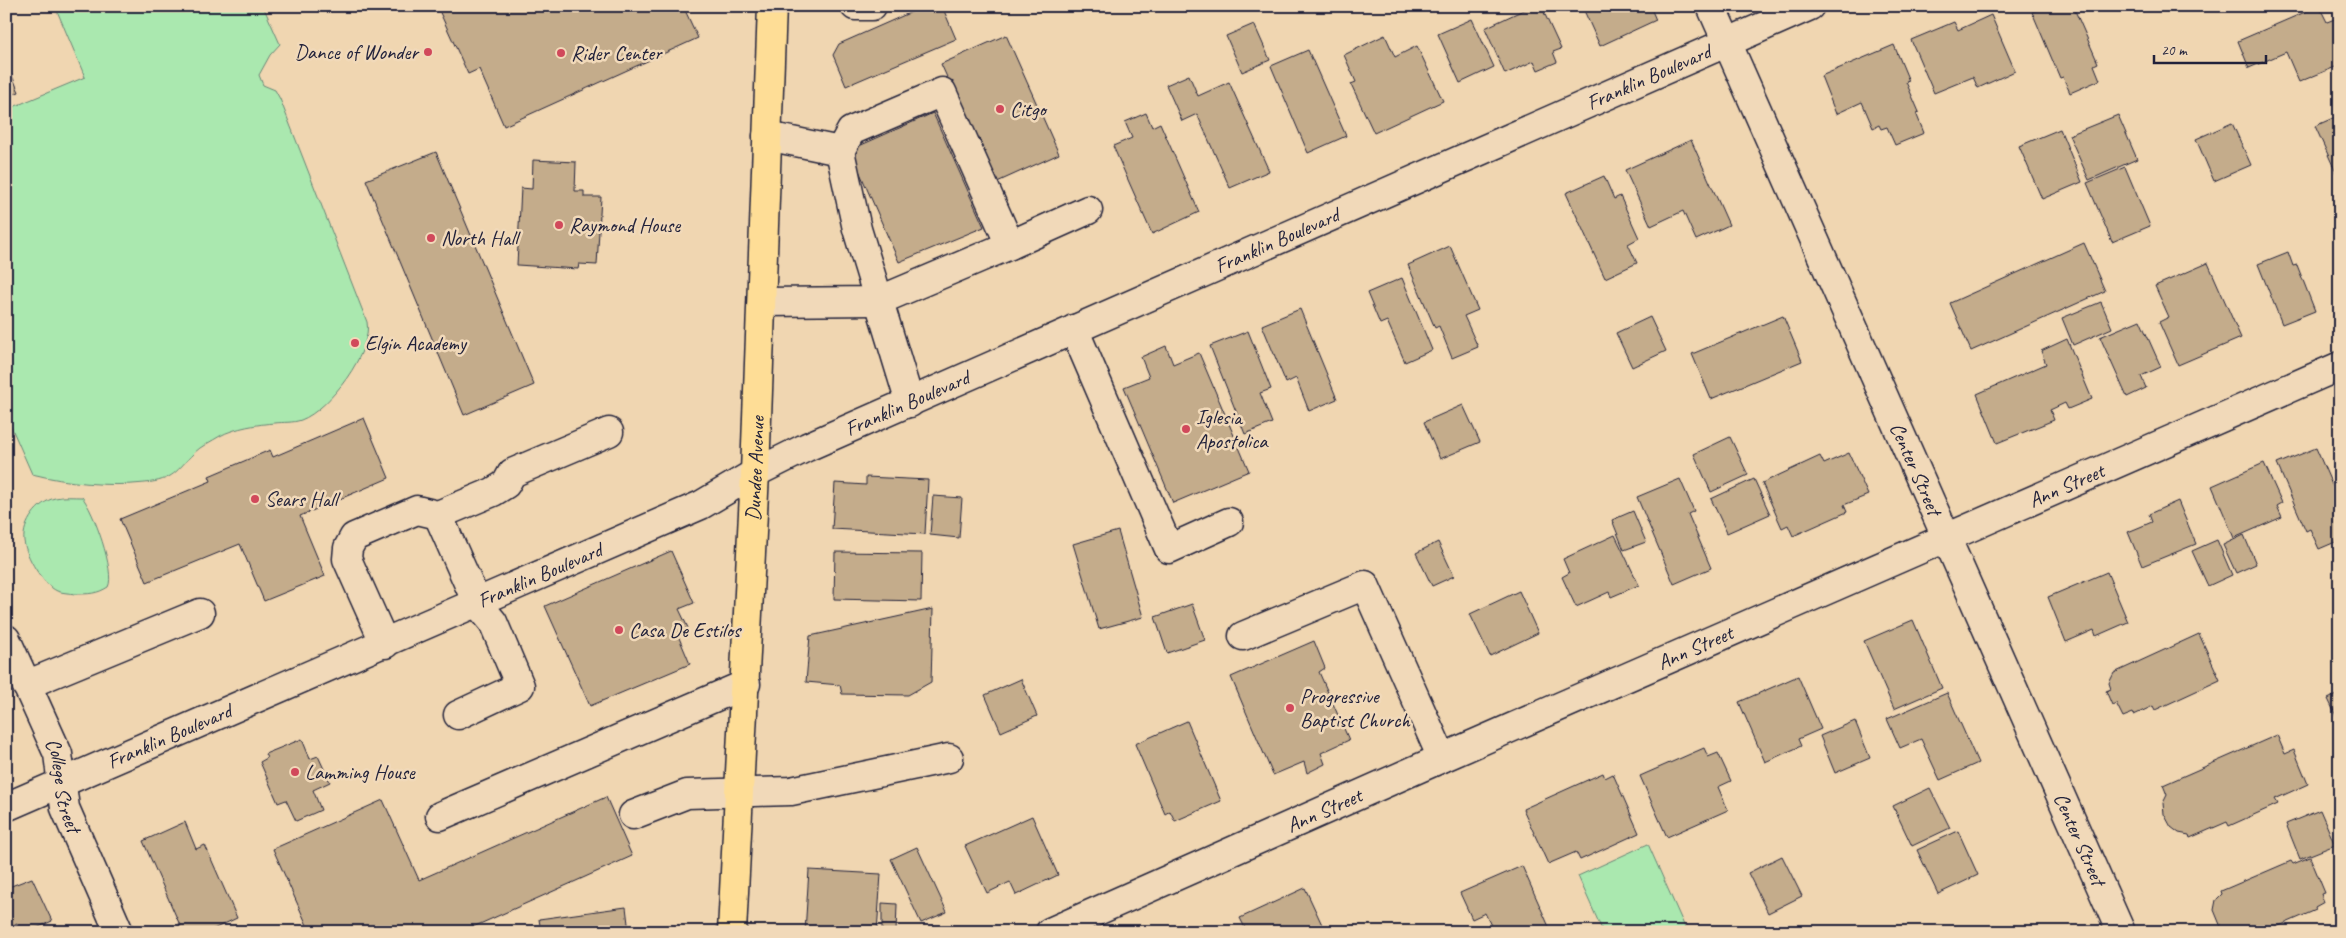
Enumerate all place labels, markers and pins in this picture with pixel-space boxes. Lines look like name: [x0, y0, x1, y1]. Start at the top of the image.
place label: Dance of Wonder: [295, 39, 419, 65]
place label: Rider Center: [571, 40, 663, 66]
marker: Dance of Wonder: [422, 46, 434, 58]
marker: Rider Center: [555, 47, 567, 59]
place label: Citgo: [1010, 96, 1048, 122]
marker: Citgo: [994, 103, 1006, 115]
place label: Raymond House: [569, 212, 681, 238]
marker: Raymond House: [553, 219, 565, 231]
place label: North Hall: [441, 225, 521, 251]
marker: North Hall: [425, 232, 437, 244]
place label: Elgin Academy: [365, 330, 468, 356]
marker: Elgin Academy: [349, 337, 361, 349]
place label: Iglesia Apostolica: [1196, 404, 1269, 454]
marker: Iglesia Apostolica: [1180, 423, 1192, 435]
place label: Sears Hall: [265, 486, 341, 512]
marker: Sears Hall: [249, 493, 261, 505]
place label: Casa De Estilos: [629, 617, 742, 643]
marker: Casa De Estilos: [613, 624, 625, 636]
place label: Progressive Baptist Church: [1300, 683, 1411, 733]
marker: Progressive Baptist Church: [1284, 702, 1296, 714]
place label: Lamming House: [305, 759, 416, 785]
marker: Lamming House: [289, 766, 301, 778]

